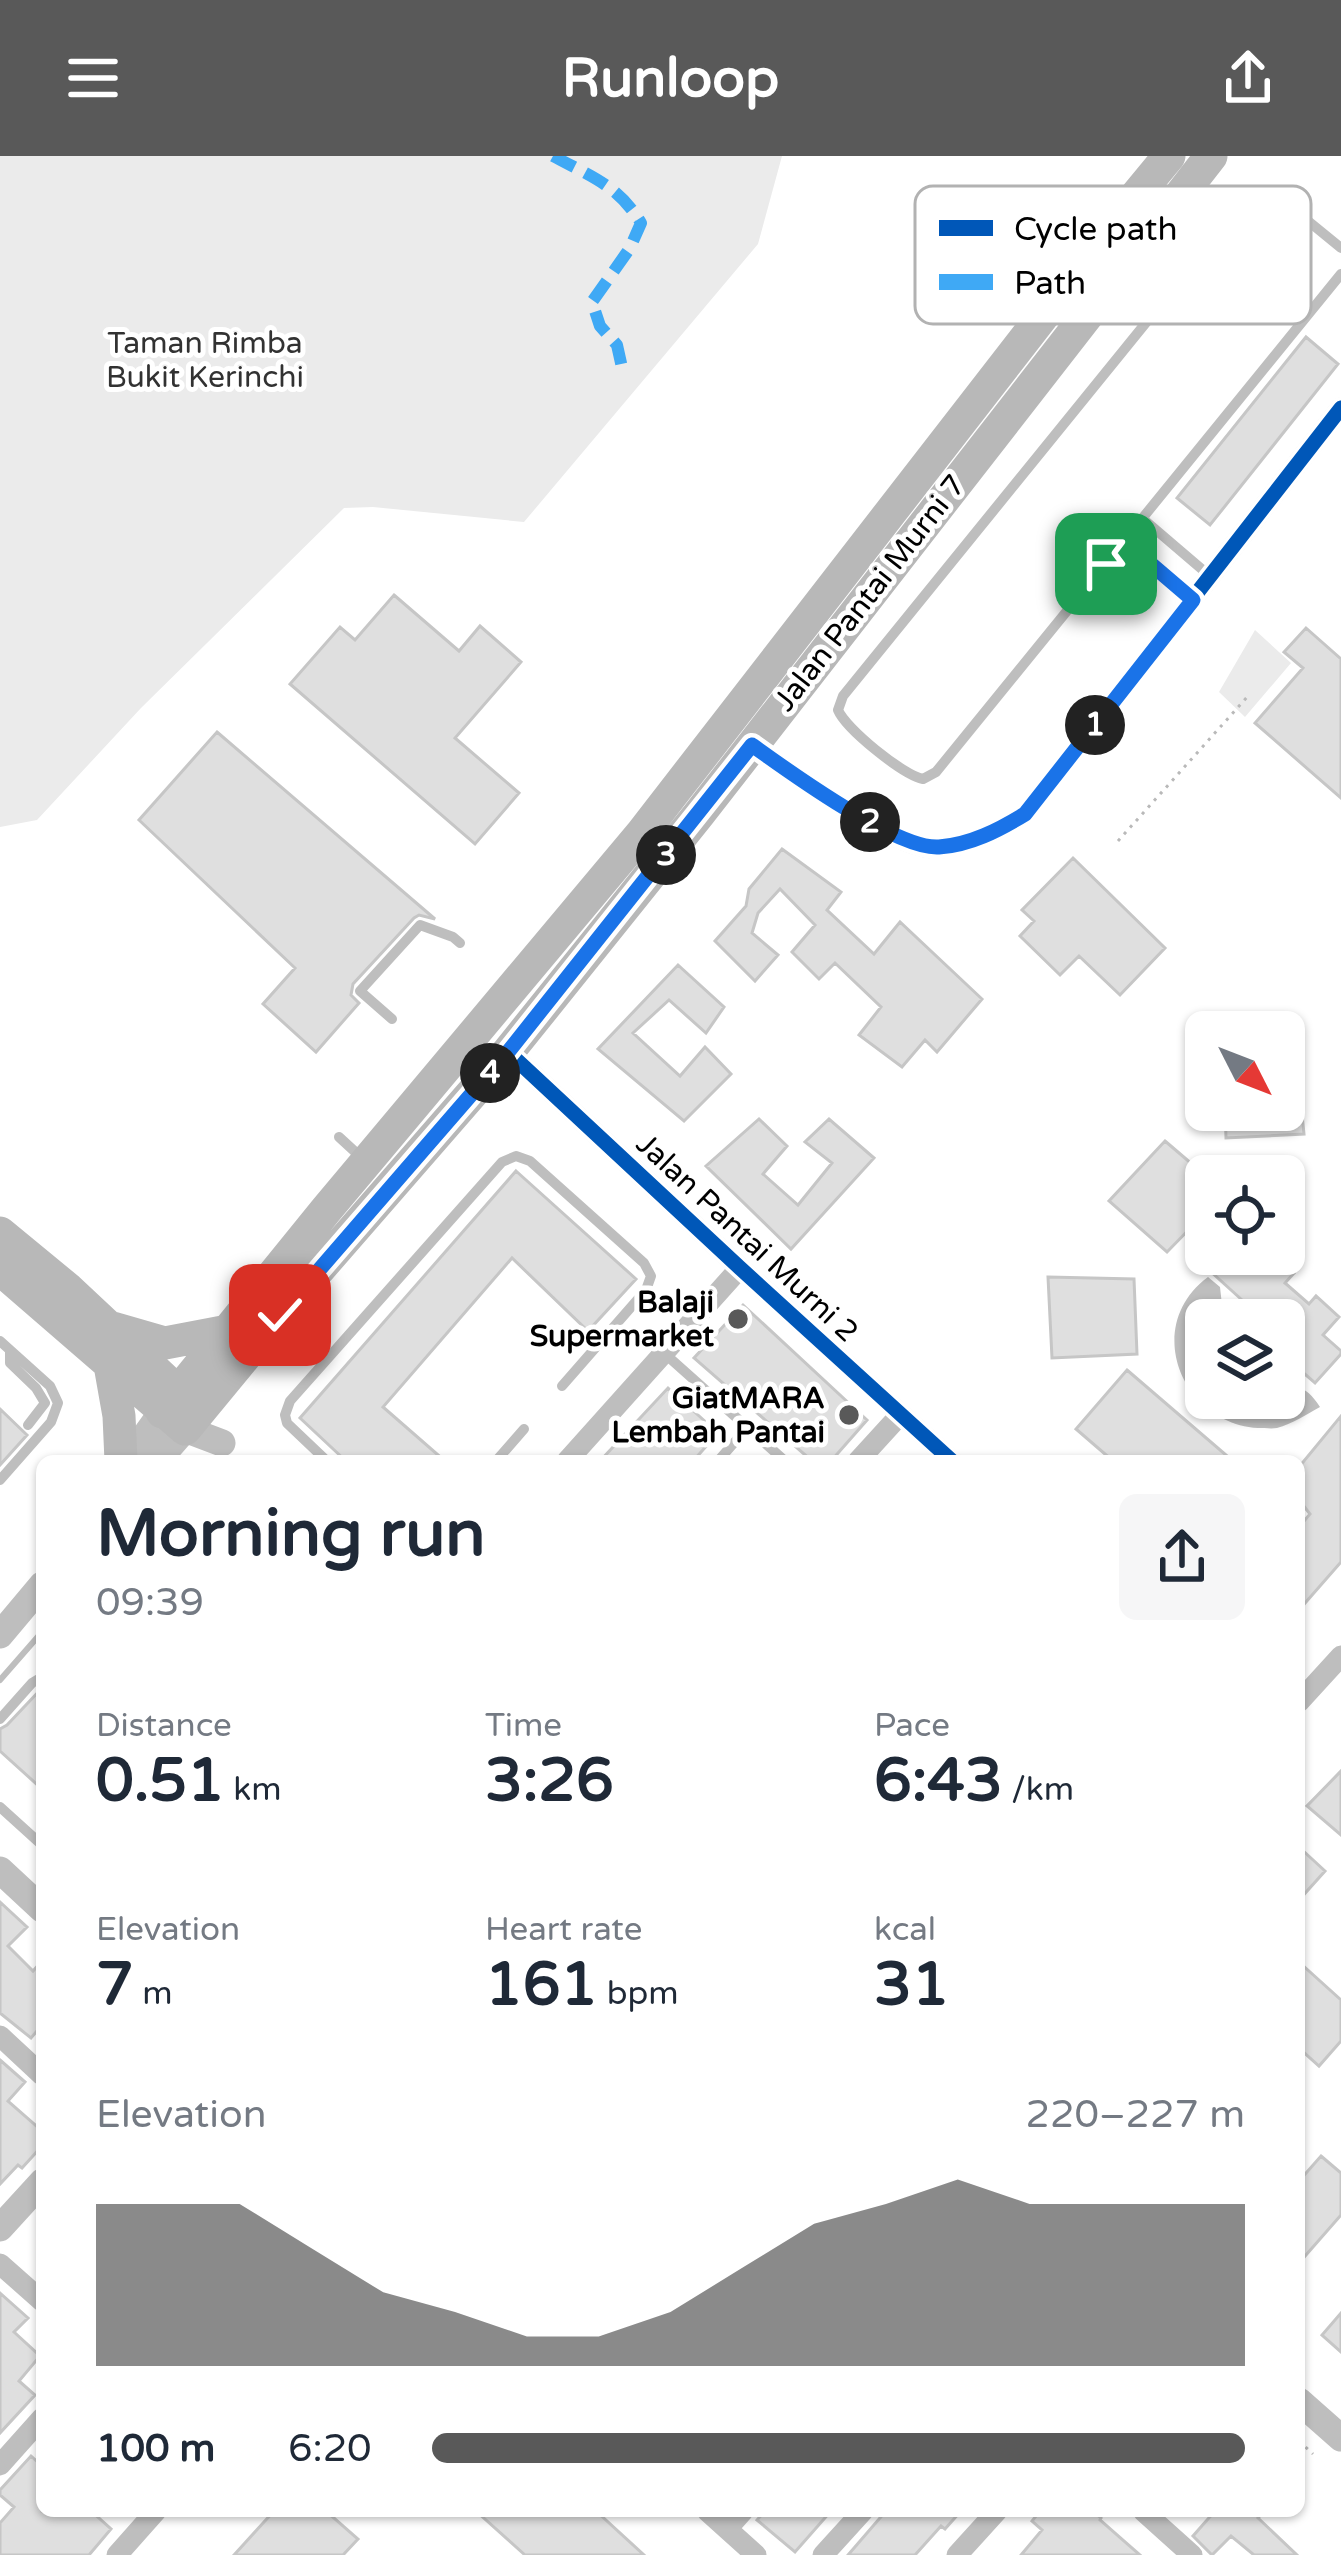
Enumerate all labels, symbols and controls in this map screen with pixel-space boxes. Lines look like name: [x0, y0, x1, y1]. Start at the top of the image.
icon: menu: [60, 45, 126, 111]
icon: share: [1215, 45, 1281, 111]
text: Runloop: [562, 46, 779, 111]
legend: [915, 186, 1311, 324]
text: Cycle path: [1014, 210, 1178, 249]
text: Path: [1014, 264, 1086, 303]
park label: Taman Rimba Bukit Kerinchi: [106, 325, 304, 396]
street label: Jalan Pantai Murni 7: [766, 467, 974, 719]
pin: [1055, 513, 1157, 615]
icon: arrive: [1073, 531, 1139, 597]
pin: 1: [1065, 695, 1125, 755]
text: 1: [1085, 705, 1105, 744]
pin: 2: [840, 792, 900, 852]
text: 2: [860, 802, 880, 841]
pin: 3: [636, 825, 696, 885]
text: 3: [656, 835, 676, 874]
north arrow: [1185, 1011, 1305, 1131]
map controls: [1185, 1011, 1305, 1419]
pin: 4: [460, 1043, 520, 1103]
text: 4: [480, 1053, 500, 1092]
street label: Jalan Pantai Murni 2: [628, 1126, 866, 1350]
button: locate: [1185, 1155, 1305, 1275]
pin: [229, 1264, 331, 1366]
icon: check: [247, 1282, 313, 1348]
place label: Balaji Supermarket: [530, 1284, 715, 1355]
button: layers: [1185, 1299, 1305, 1419]
marker: Balaji Supermarket: [725, 1306, 751, 1332]
place label: GiatMARA Lembah Pantai: [611, 1380, 825, 1451]
marker: GiatMARA Lembah Pantai: [836, 1402, 862, 1428]
text: Morning run: [96, 1494, 486, 1574]
button: share: [1119, 1494, 1245, 1620]
text: 09:39: [96, 1579, 204, 1626]
text: Distance: [96, 1706, 232, 1745]
text: Time: [485, 1706, 562, 1745]
text: Pace: [874, 1706, 950, 1745]
text: 0.51: [96, 1745, 225, 1817]
text: 3:26: [485, 1745, 614, 1817]
text: 6:43: [874, 1745, 1003, 1817]
text: km: [225, 1770, 282, 1809]
text: /km: [1003, 1770, 1074, 1809]
text: Elevation: [96, 1910, 240, 1949]
text: Heart rate: [485, 1910, 642, 1949]
text: kcal: [874, 1910, 936, 1949]
text: 7: [96, 1949, 134, 2021]
text: 161: [485, 1949, 598, 2021]
text: 31: [874, 1949, 949, 2021]
text: m: [134, 1974, 173, 2013]
text: bpm: [598, 1974, 679, 2013]
text: Elevation: [96, 2091, 266, 2138]
text: 220–227 m: [1025, 2091, 1245, 2138]
text: 100 m: [96, 2425, 215, 2472]
text: 6:20: [288, 2425, 372, 2472]

